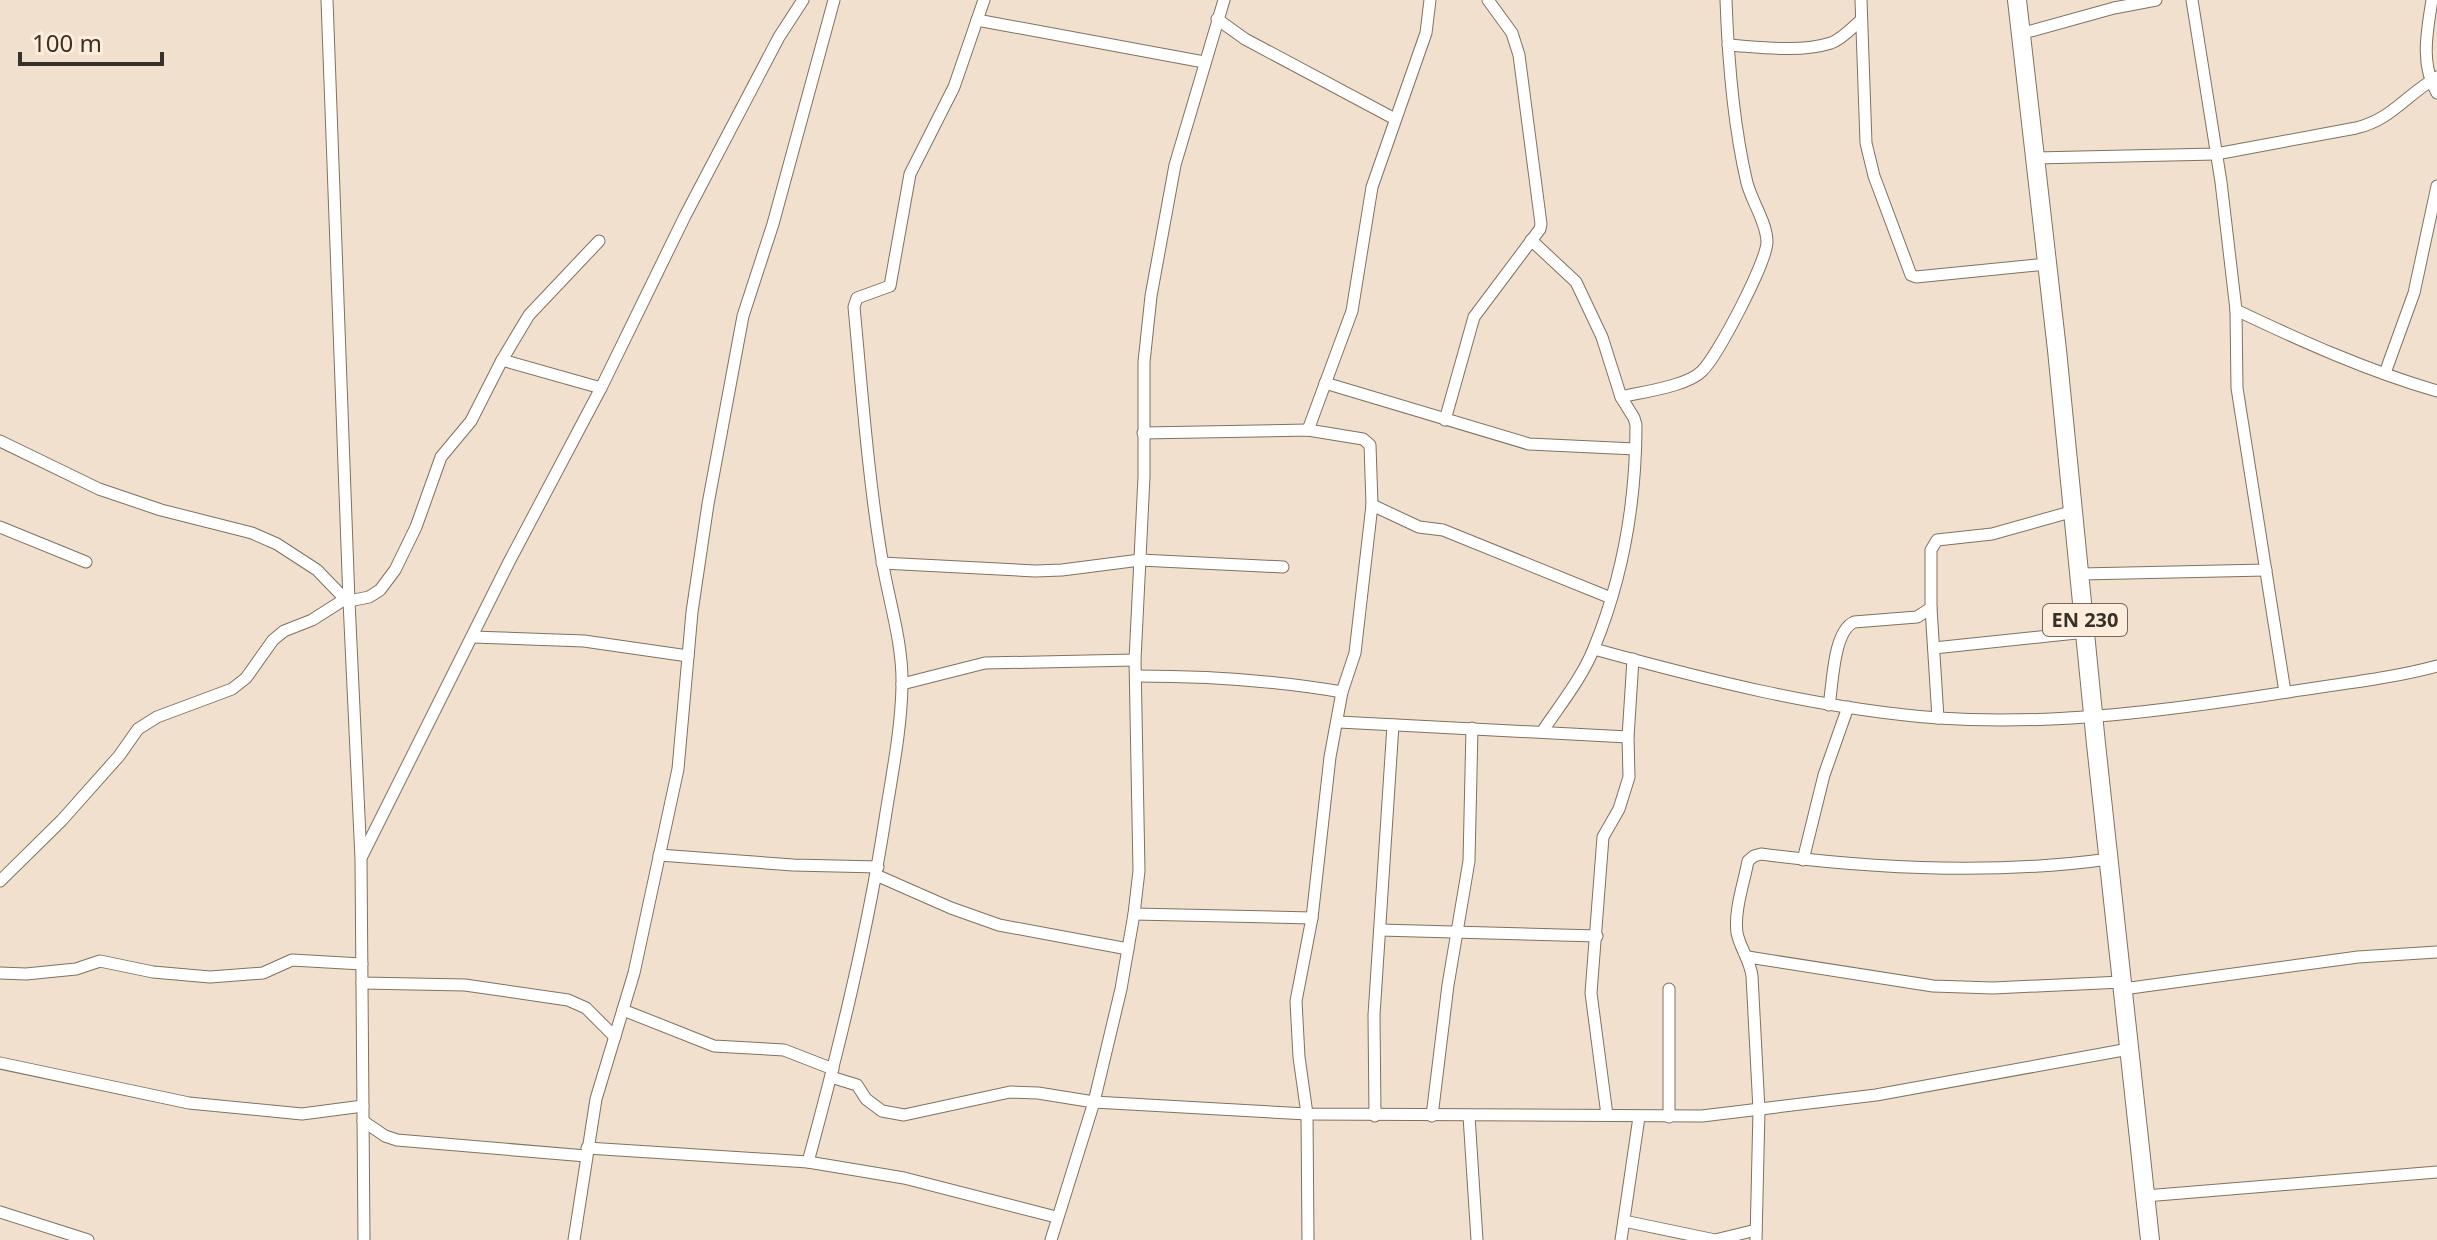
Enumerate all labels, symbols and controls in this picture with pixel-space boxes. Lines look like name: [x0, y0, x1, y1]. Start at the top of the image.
scale bar: [20, 16, 162, 66]
text: 100 m: [32, 26, 102, 59]
road number: EN 230: [2043, 604, 2127, 636]

